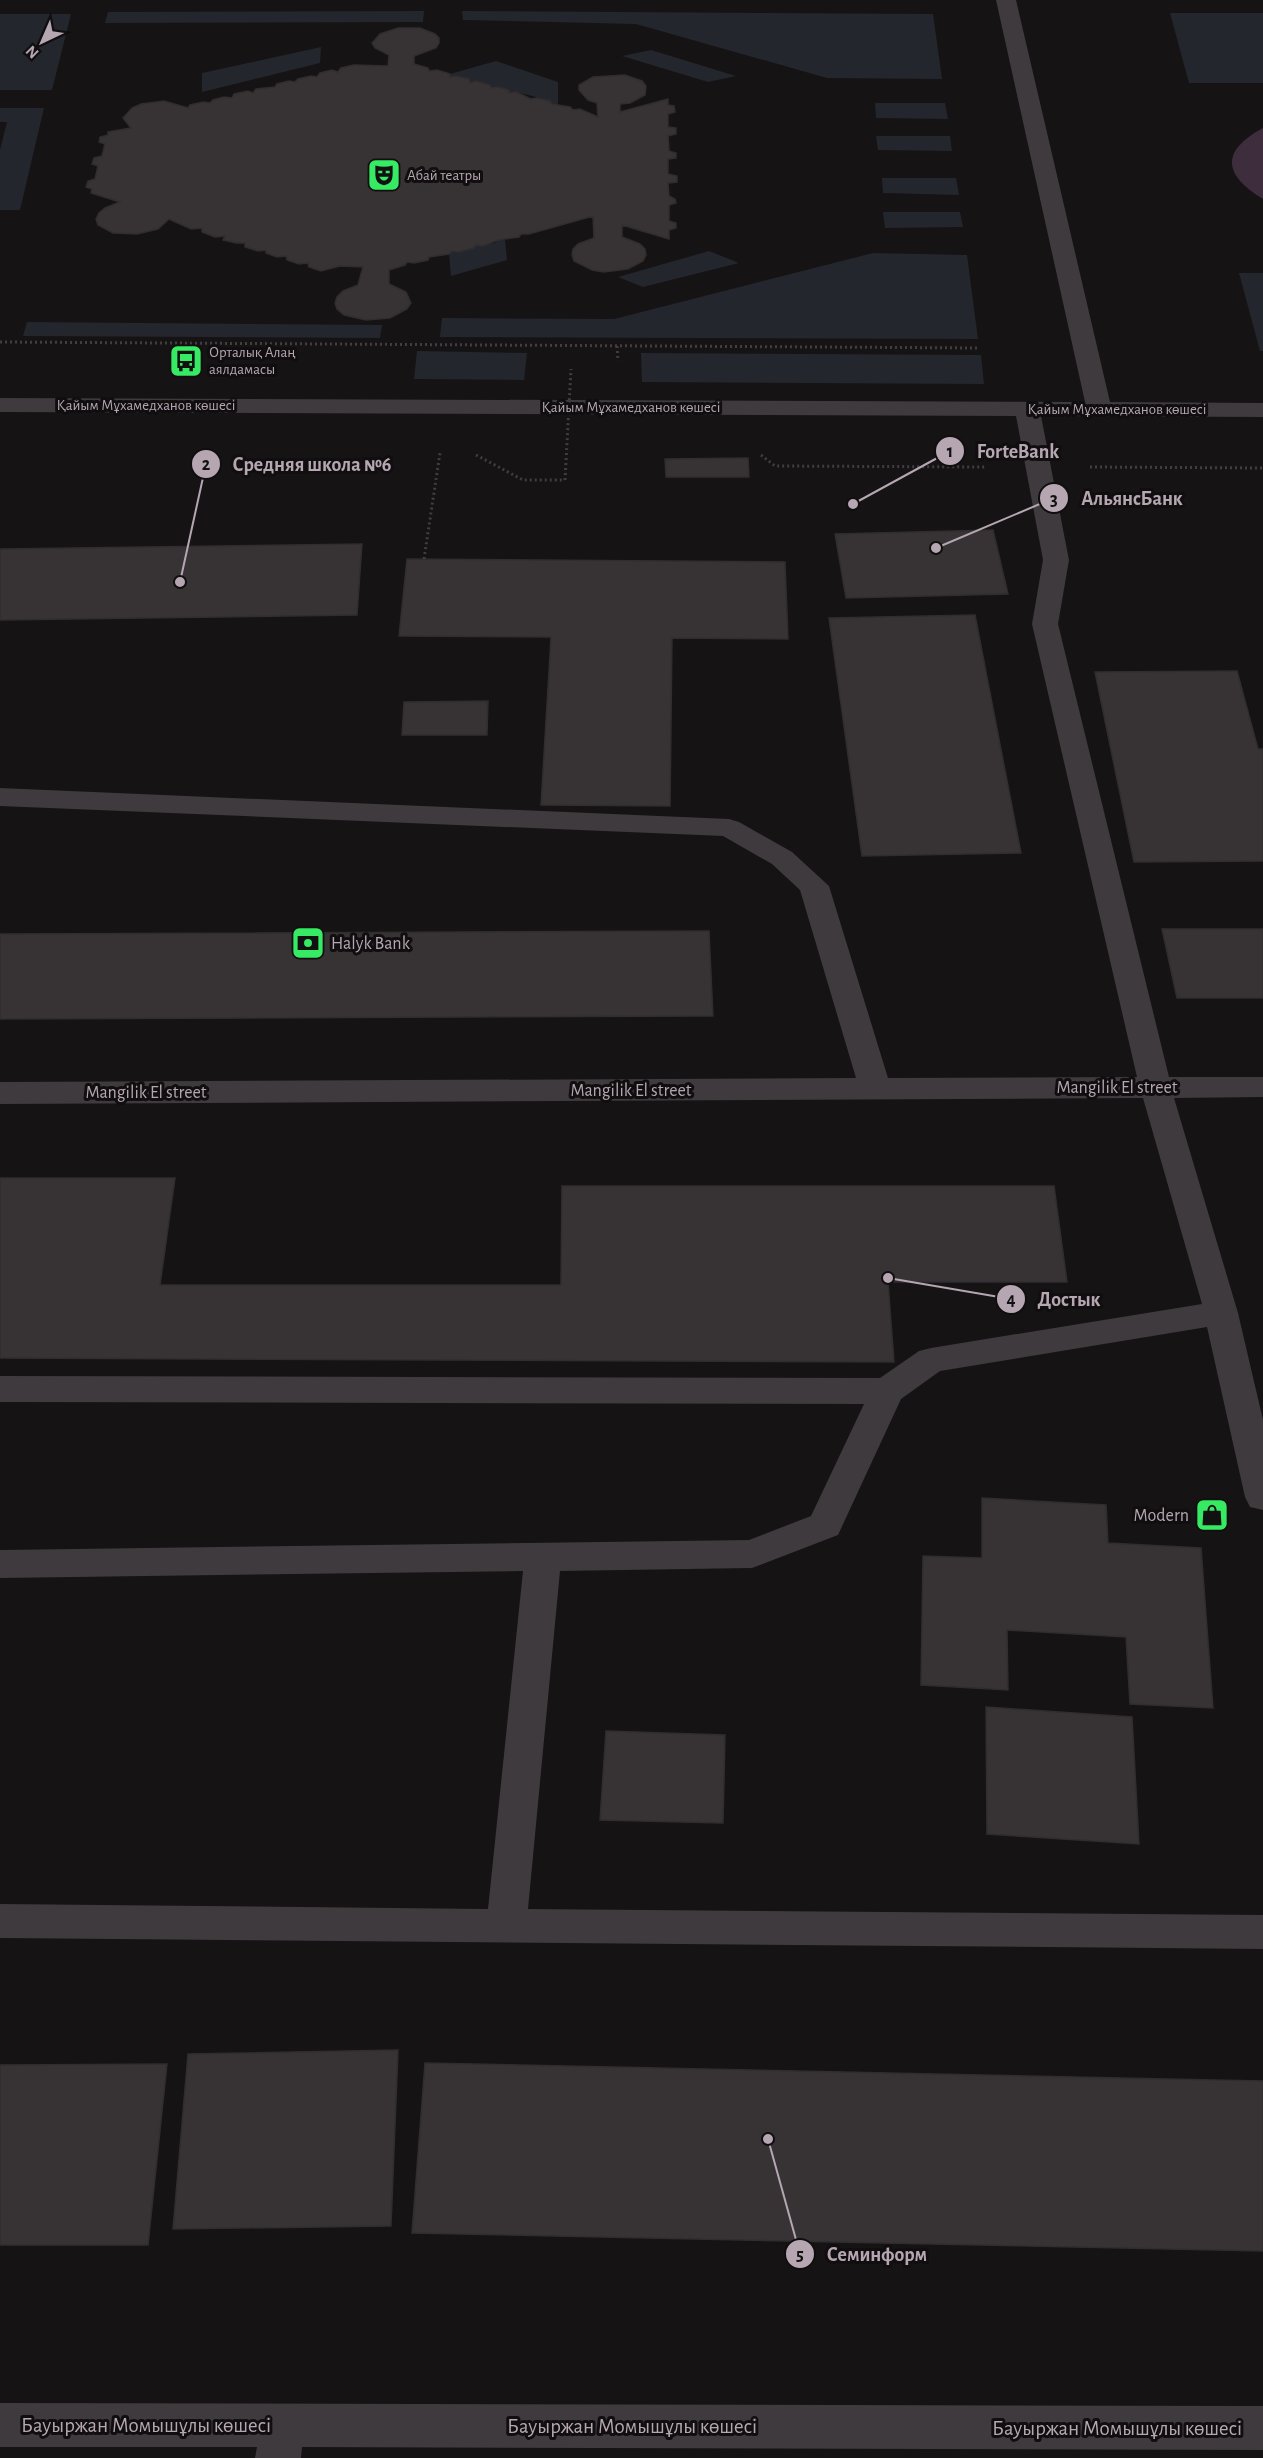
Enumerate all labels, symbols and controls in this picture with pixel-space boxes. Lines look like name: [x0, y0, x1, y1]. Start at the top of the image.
north arrow: [12, 12, 72, 72]
text: N: [23, 42, 42, 62]
theatre icon: Абай театры: [366, 157, 402, 193]
place label: Абай театры: [407, 168, 481, 183]
bus stop icon: Орталық Алаң аялдамасы: [168, 343, 204, 379]
place label: Орталық Алаң аялдамасы: [209, 345, 296, 377]
street label: Қайым Мұхамедханов көшесі: [57, 398, 235, 413]
street label: Қайым Мұхамедханов көшесі: [542, 400, 720, 415]
street label: Қайым Мұхамедханов көшесі: [1028, 402, 1206, 417]
callout: ForteBank: [935, 432, 1071, 470]
text: ForteBank: [977, 442, 1059, 462]
text: 1: [947, 443, 953, 461]
callout: Средняя школа №6: [191, 445, 404, 483]
text: Средняя школа №6: [232, 455, 392, 475]
text: 2: [202, 456, 211, 474]
callout: АльянсБанк: [1039, 479, 1194, 517]
text: АльянсБанк: [1081, 489, 1183, 509]
text: 3: [1050, 491, 1058, 509]
bank icon: Halyk Bank: [290, 925, 326, 961]
place label: Halyk Bank: [331, 935, 411, 953]
street label: Mangilik El street: [1056, 1079, 1178, 1097]
street label: Mangilik El street: [570, 1082, 692, 1100]
street label: Mangilik El street: [85, 1084, 207, 1102]
callout: Достык: [996, 1280, 1113, 1318]
text: Достык: [1038, 1290, 1101, 1310]
text: 4: [1006, 1291, 1016, 1309]
shop icon: Modern: [1194, 1497, 1230, 1533]
place label: Modern: [1134, 1507, 1189, 1525]
callout: Семинформ: [785, 2235, 940, 2273]
text: Семинформ: [827, 2245, 927, 2265]
text: 5: [796, 2246, 804, 2264]
street label: Бауыржан Момышұлы көшесі: [21, 2415, 271, 2436]
street label: Бауыржан Момышұлы көшесі: [507, 2416, 757, 2437]
street label: Бауыржан Момышұлы көшесі: [992, 2418, 1242, 2439]

